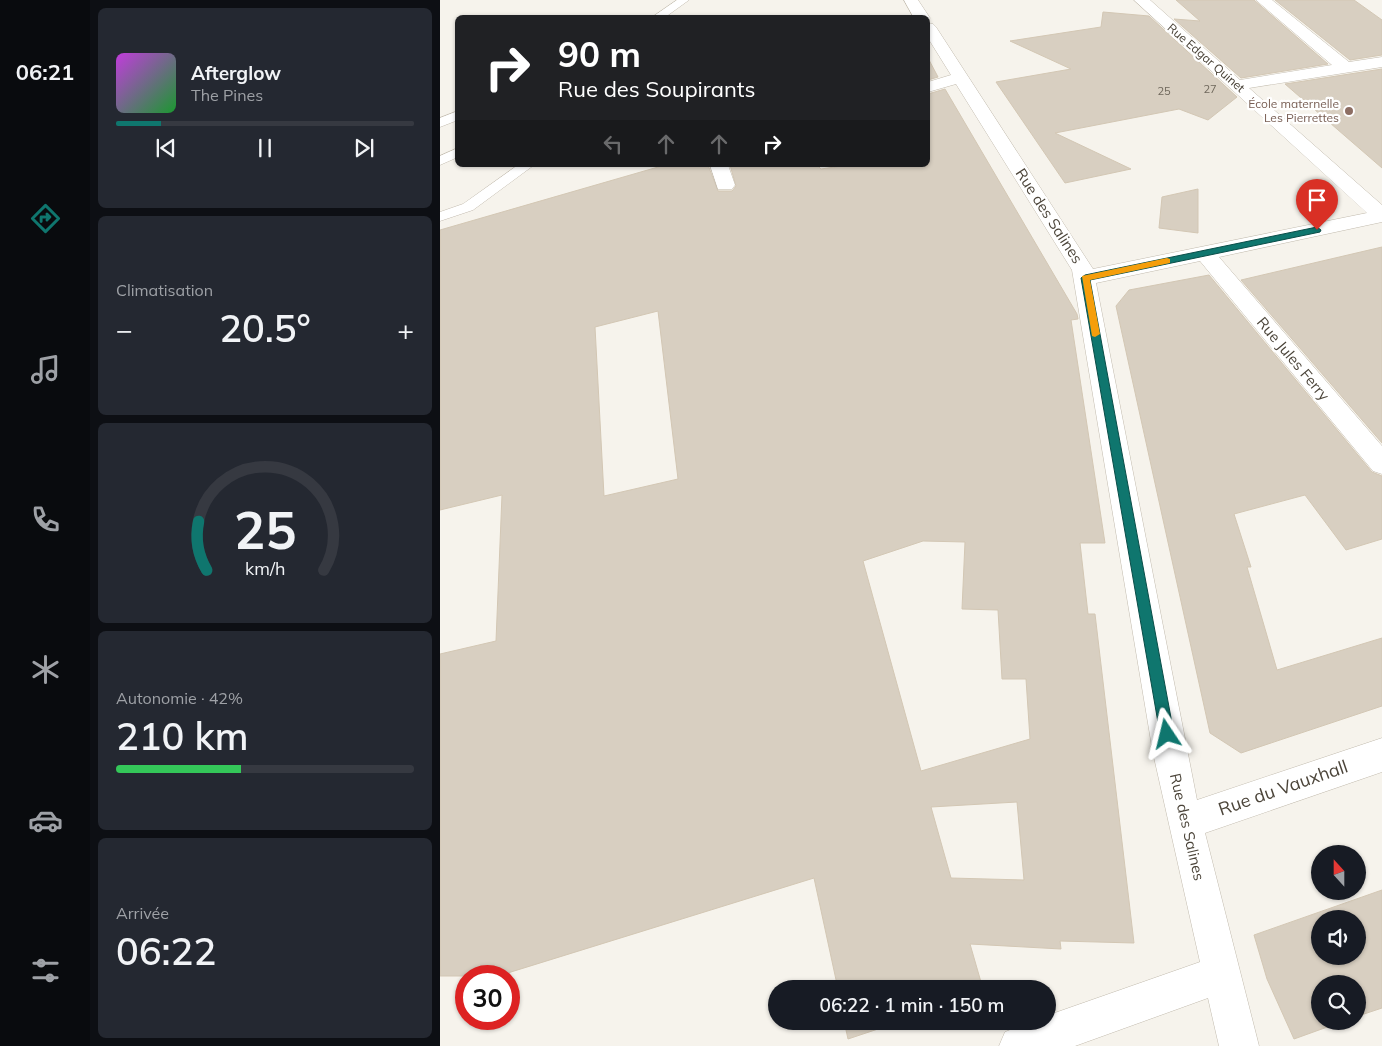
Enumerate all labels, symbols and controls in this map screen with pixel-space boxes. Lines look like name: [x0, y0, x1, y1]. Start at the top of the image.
street label: Rue Edgar Quinet: [1164, 20, 1248, 95]
text: 90 m: [558, 32, 641, 76]
icon: right: [475, 35, 540, 100]
text: 06:21: [16, 58, 74, 86]
text: Afterglow: [191, 61, 281, 85]
text: Rue des Soupirants: [558, 75, 755, 103]
house number: 27: [1203, 82, 1217, 96]
house number: 25: [1157, 84, 1171, 98]
text: The Pines: [191, 85, 263, 105]
place label: École maternelle Les Pierrettes: [1248, 96, 1339, 125]
marker: École maternelle Les Pierrettes: [1343, 105, 1355, 117]
icon: left: [599, 130, 627, 158]
icon: ahead: [652, 130, 680, 158]
icon: ahead: [705, 130, 733, 158]
icon: right: [758, 130, 786, 158]
icon: previous: [152, 134, 180, 162]
icon: pause: [251, 134, 279, 162]
icon: next: [350, 134, 378, 162]
street label: Rue des Salines: [1012, 165, 1087, 267]
pin: [1296, 179, 1338, 230]
icon: arrive: [1303, 186, 1331, 214]
icon: directions: [28, 201, 63, 236]
text: Climatisation: [116, 280, 213, 300]
text: 20.5°: [219, 304, 311, 352]
text: −: [116, 312, 133, 347]
text: +: [397, 312, 414, 347]
street label: Rue Jules Ferry: [1253, 313, 1334, 404]
icon: music: [28, 352, 63, 387]
text: 25: [234, 497, 296, 562]
icon: phone: [28, 502, 63, 537]
text: km/h: [245, 557, 285, 579]
icon: climate: [28, 652, 63, 687]
text: Autonomie · 42%: [116, 688, 243, 708]
position arrow: [1140, 707, 1192, 759]
text: 210 km: [116, 712, 249, 760]
street label: Rue du Vauxhall: [1215, 755, 1351, 820]
street label: Rue des Salines: [1166, 771, 1209, 882]
icon: car: [28, 803, 63, 838]
north arrow: [1311, 845, 1366, 900]
map controls: [1311, 845, 1366, 1030]
text: Arrivée: [116, 903, 169, 923]
button: sound: [1311, 910, 1366, 965]
text: 06:22: [116, 927, 216, 975]
icon: filters: [28, 953, 63, 988]
speed limit sign: 30: [455, 965, 520, 1030]
button: search: [1311, 975, 1366, 1030]
text: 06:22 · 1 min · 150 m: [819, 993, 1005, 1017]

